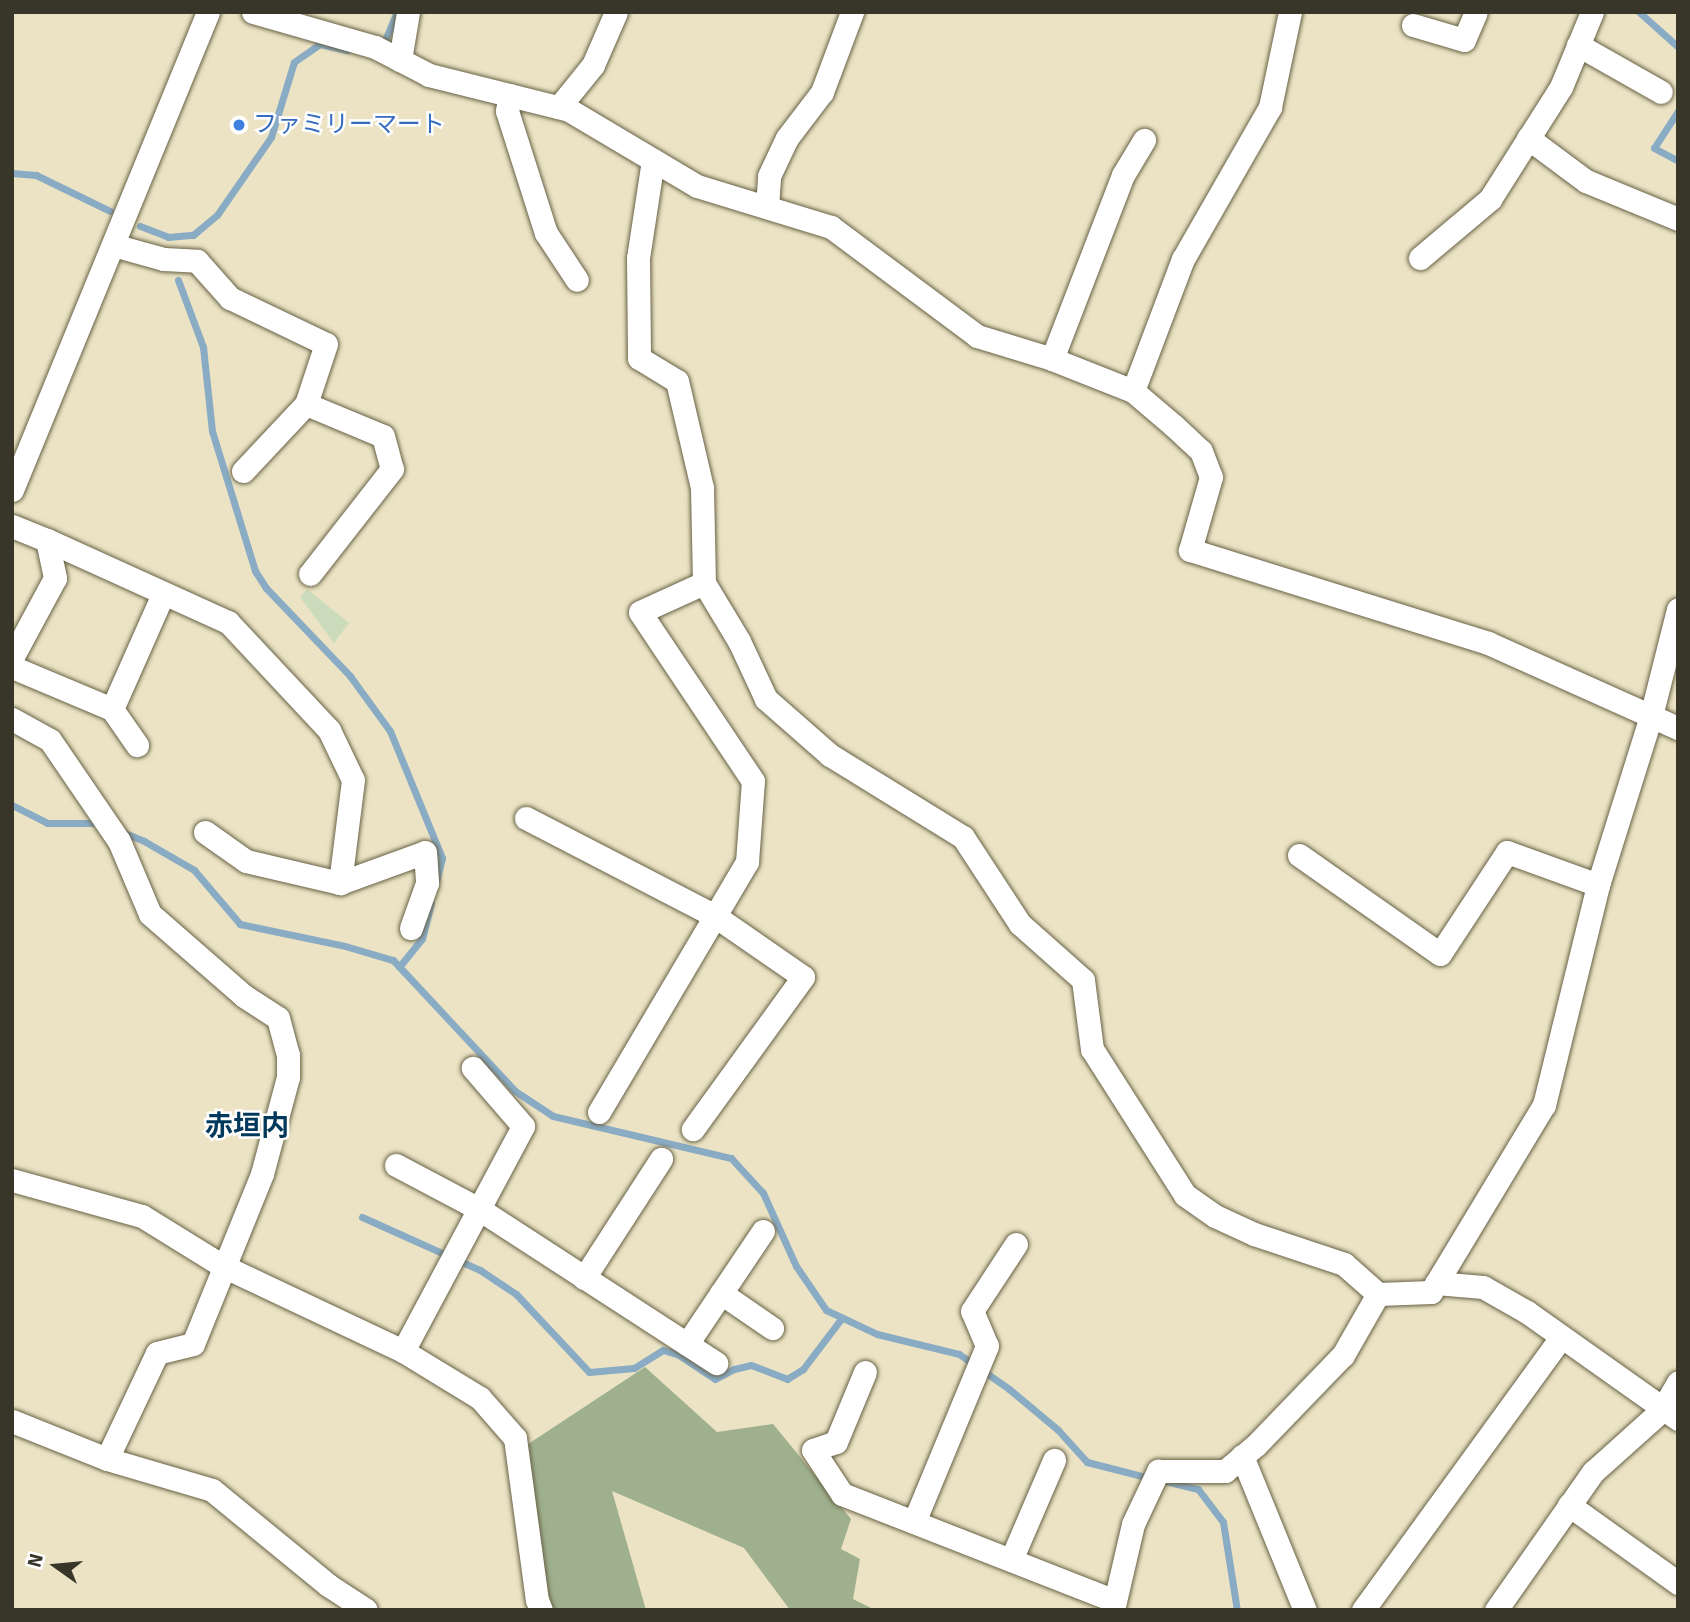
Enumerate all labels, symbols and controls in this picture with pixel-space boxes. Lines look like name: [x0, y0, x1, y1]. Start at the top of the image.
place label: ファミリーマート: [253, 111, 445, 139]
marker: ファミリーマート: [231, 117, 247, 133]
district label: 赤垣内: [205, 1109, 289, 1143]
north arrow: [21, 1531, 91, 1601]
text: N: [22, 1551, 49, 1570]

